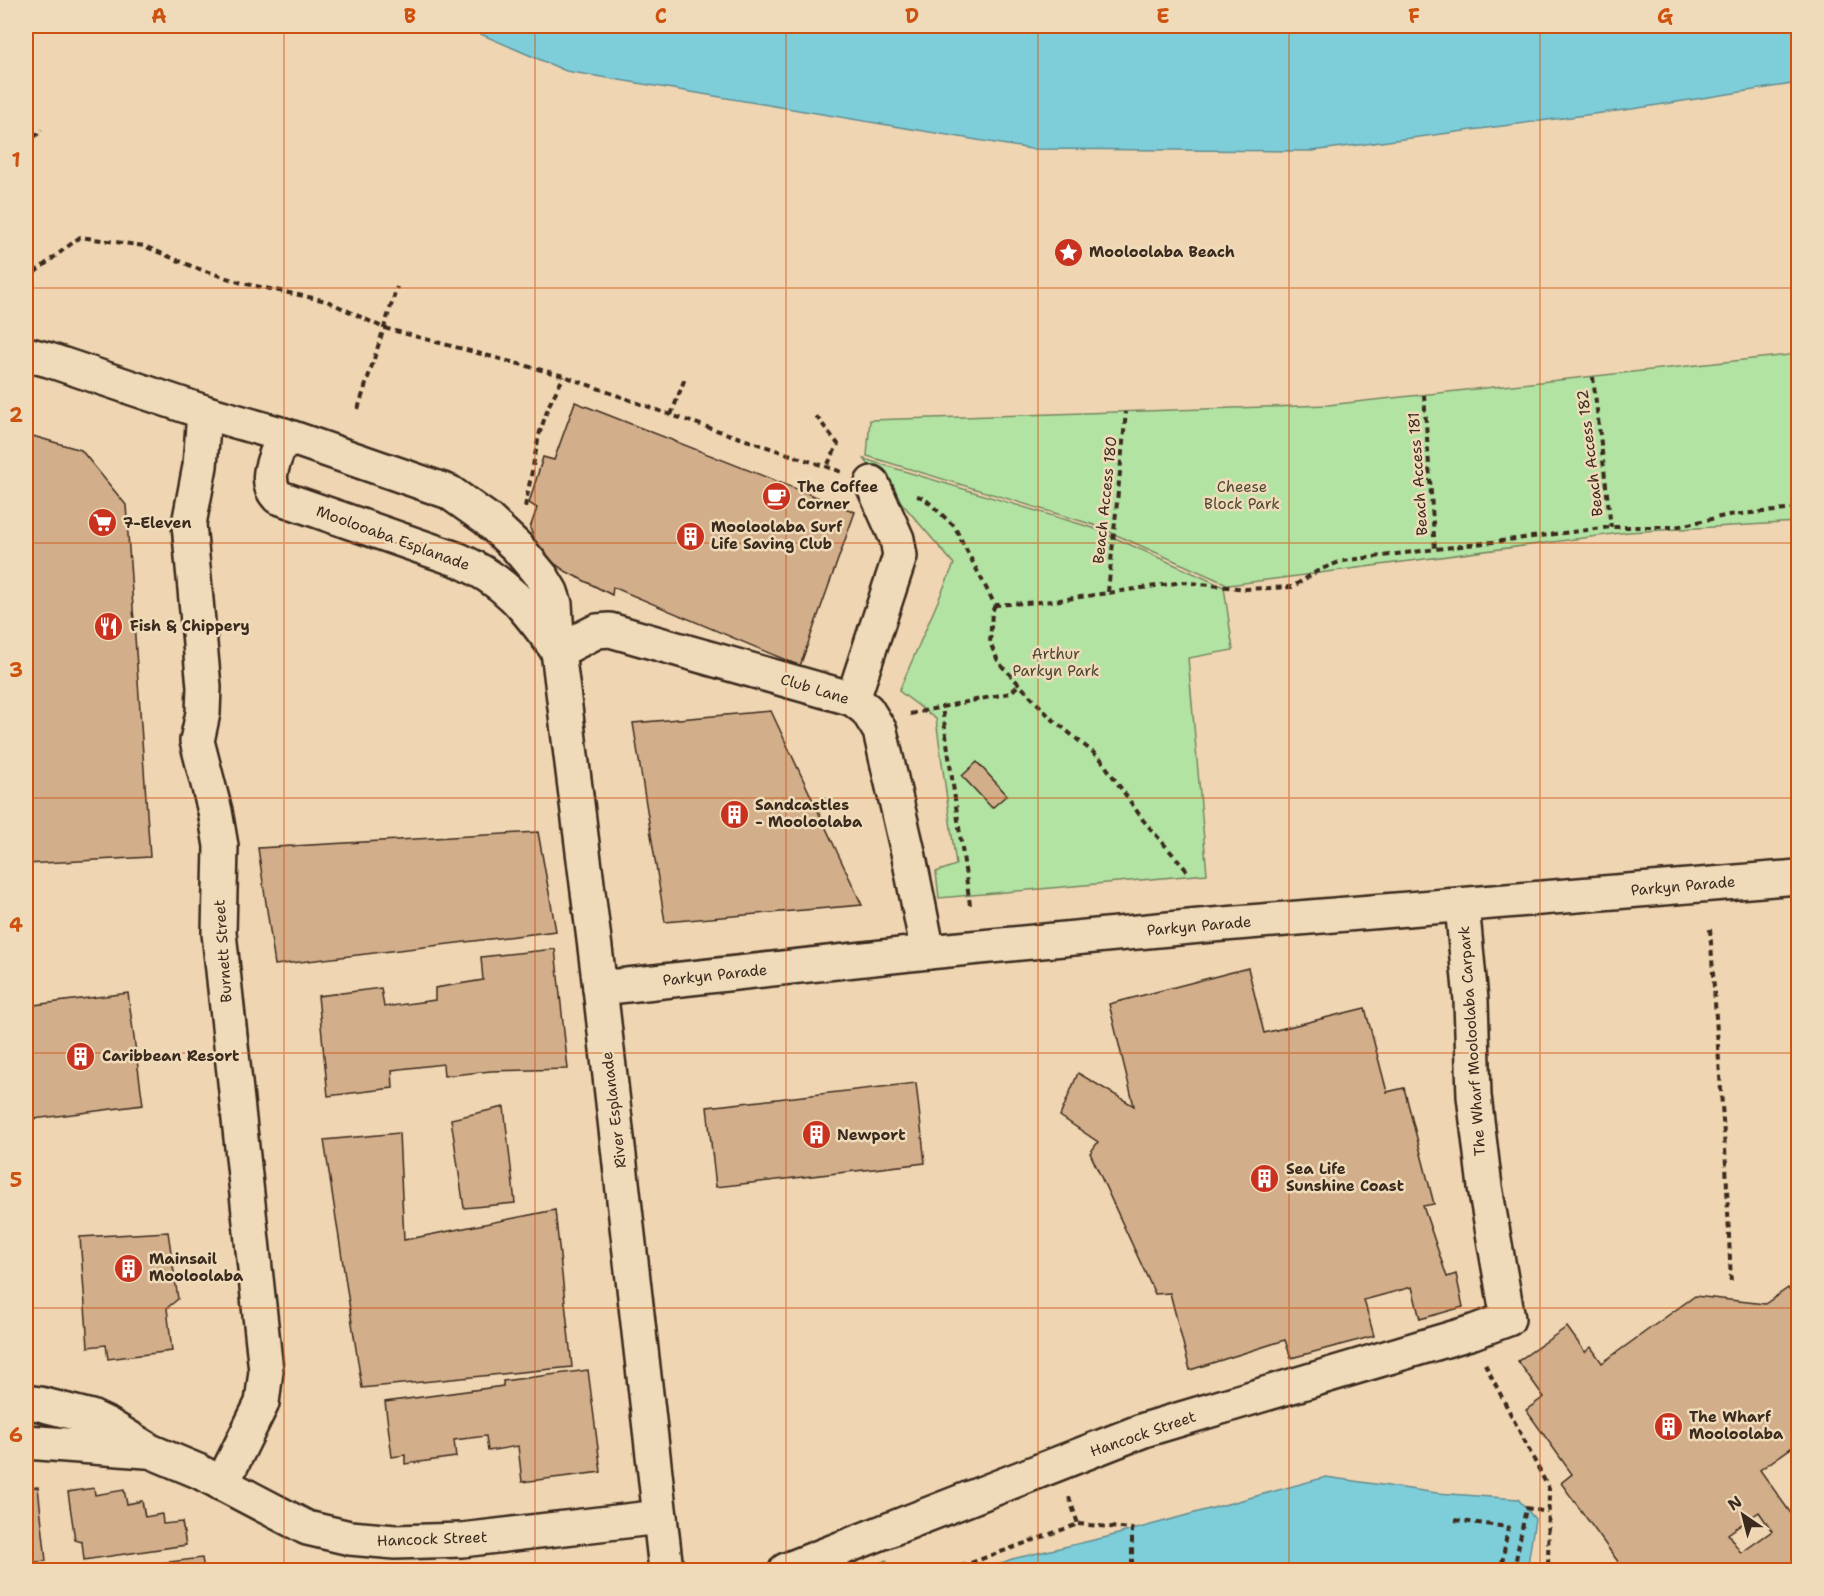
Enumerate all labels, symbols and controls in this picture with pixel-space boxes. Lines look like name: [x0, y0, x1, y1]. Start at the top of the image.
text: A: [151, 3, 167, 29]
text: B: [404, 3, 416, 29]
text: C: [655, 3, 667, 29]
text: D: [905, 3, 919, 29]
text: E: [1156, 3, 1170, 29]
text: F: [1408, 3, 1420, 29]
text: G: [1657, 3, 1673, 29]
text: 1: [11, 147, 21, 173]
place icon: Mooloolaba Beach: [1052, 236, 1084, 268]
place label: Mooloolaba Beach: [1089, 242, 1235, 262]
street label: Beach Access 182: [1572, 388, 1608, 518]
text: 2: [9, 402, 23, 428]
street label: Beach Access 181: [1404, 412, 1432, 536]
street label: Beach Access 180: [1088, 435, 1122, 565]
place label: The Coffee Corner: [797, 477, 878, 514]
park label: Cheese Block Park: [1204, 477, 1280, 514]
cafe icon: The Coffee Corner: [760, 480, 792, 512]
street label: Moolooaba Esplanade: [313, 501, 473, 575]
supermarket icon: 7-Eleven: [86, 507, 118, 539]
place label: 7-Eleven: [123, 513, 192, 533]
place label: Mooloolaba Surf Life Saving Club: [711, 517, 842, 554]
building icon: Mooloolaba Surf Life Saving Club: [674, 520, 706, 552]
restaurant icon: Fish & Chippery: [93, 610, 125, 642]
place label: Fish & Chippery: [130, 616, 250, 636]
park label: Arthur Parkyn Park: [1013, 644, 1099, 681]
text: 3: [9, 657, 23, 683]
street label: Club Lane: [778, 669, 852, 709]
place label: Sandcastles - Mooloolaba: [755, 795, 863, 832]
building icon: Sandcastles - Mooloolaba: [718, 798, 750, 830]
street label: Parkyn Parade: [1630, 871, 1736, 901]
street label: Burnett Street: [209, 899, 237, 1003]
street label: Parkyn Parade: [1146, 911, 1252, 941]
text: 4: [9, 912, 23, 938]
street label: The Wharf Mooloolaba Carpark: [1454, 925, 1490, 1157]
street label: Parkyn Parade: [662, 960, 768, 990]
building icon: Caribbean Resort: [65, 1040, 97, 1072]
place label: Caribbean Resort: [102, 1046, 239, 1066]
street label: River Esplanade: [597, 1051, 631, 1169]
building icon: Newport: [800, 1119, 832, 1151]
place label: Newport: [837, 1125, 905, 1145]
place label: Sea Life Sunshine Coast: [1286, 1159, 1404, 1196]
building icon: Sea Life Sunshine Coast: [1249, 1162, 1281, 1194]
text: 5: [10, 1167, 22, 1193]
place label: Mainsail Mooloolaba: [149, 1249, 244, 1286]
building icon: Mainsail Mooloolaba: [112, 1252, 144, 1284]
street label: Hancock Street: [1087, 1407, 1199, 1461]
place label: The Wharf Mooloolaba: [1689, 1407, 1784, 1444]
building icon: The Wharf Mooloolaba: [1652, 1410, 1684, 1442]
text: 6: [9, 1422, 23, 1448]
north arrow: [1713, 1485, 1773, 1545]
text: N: [1723, 1491, 1746, 1515]
street label: Hancock Street: [376, 1527, 488, 1551]

